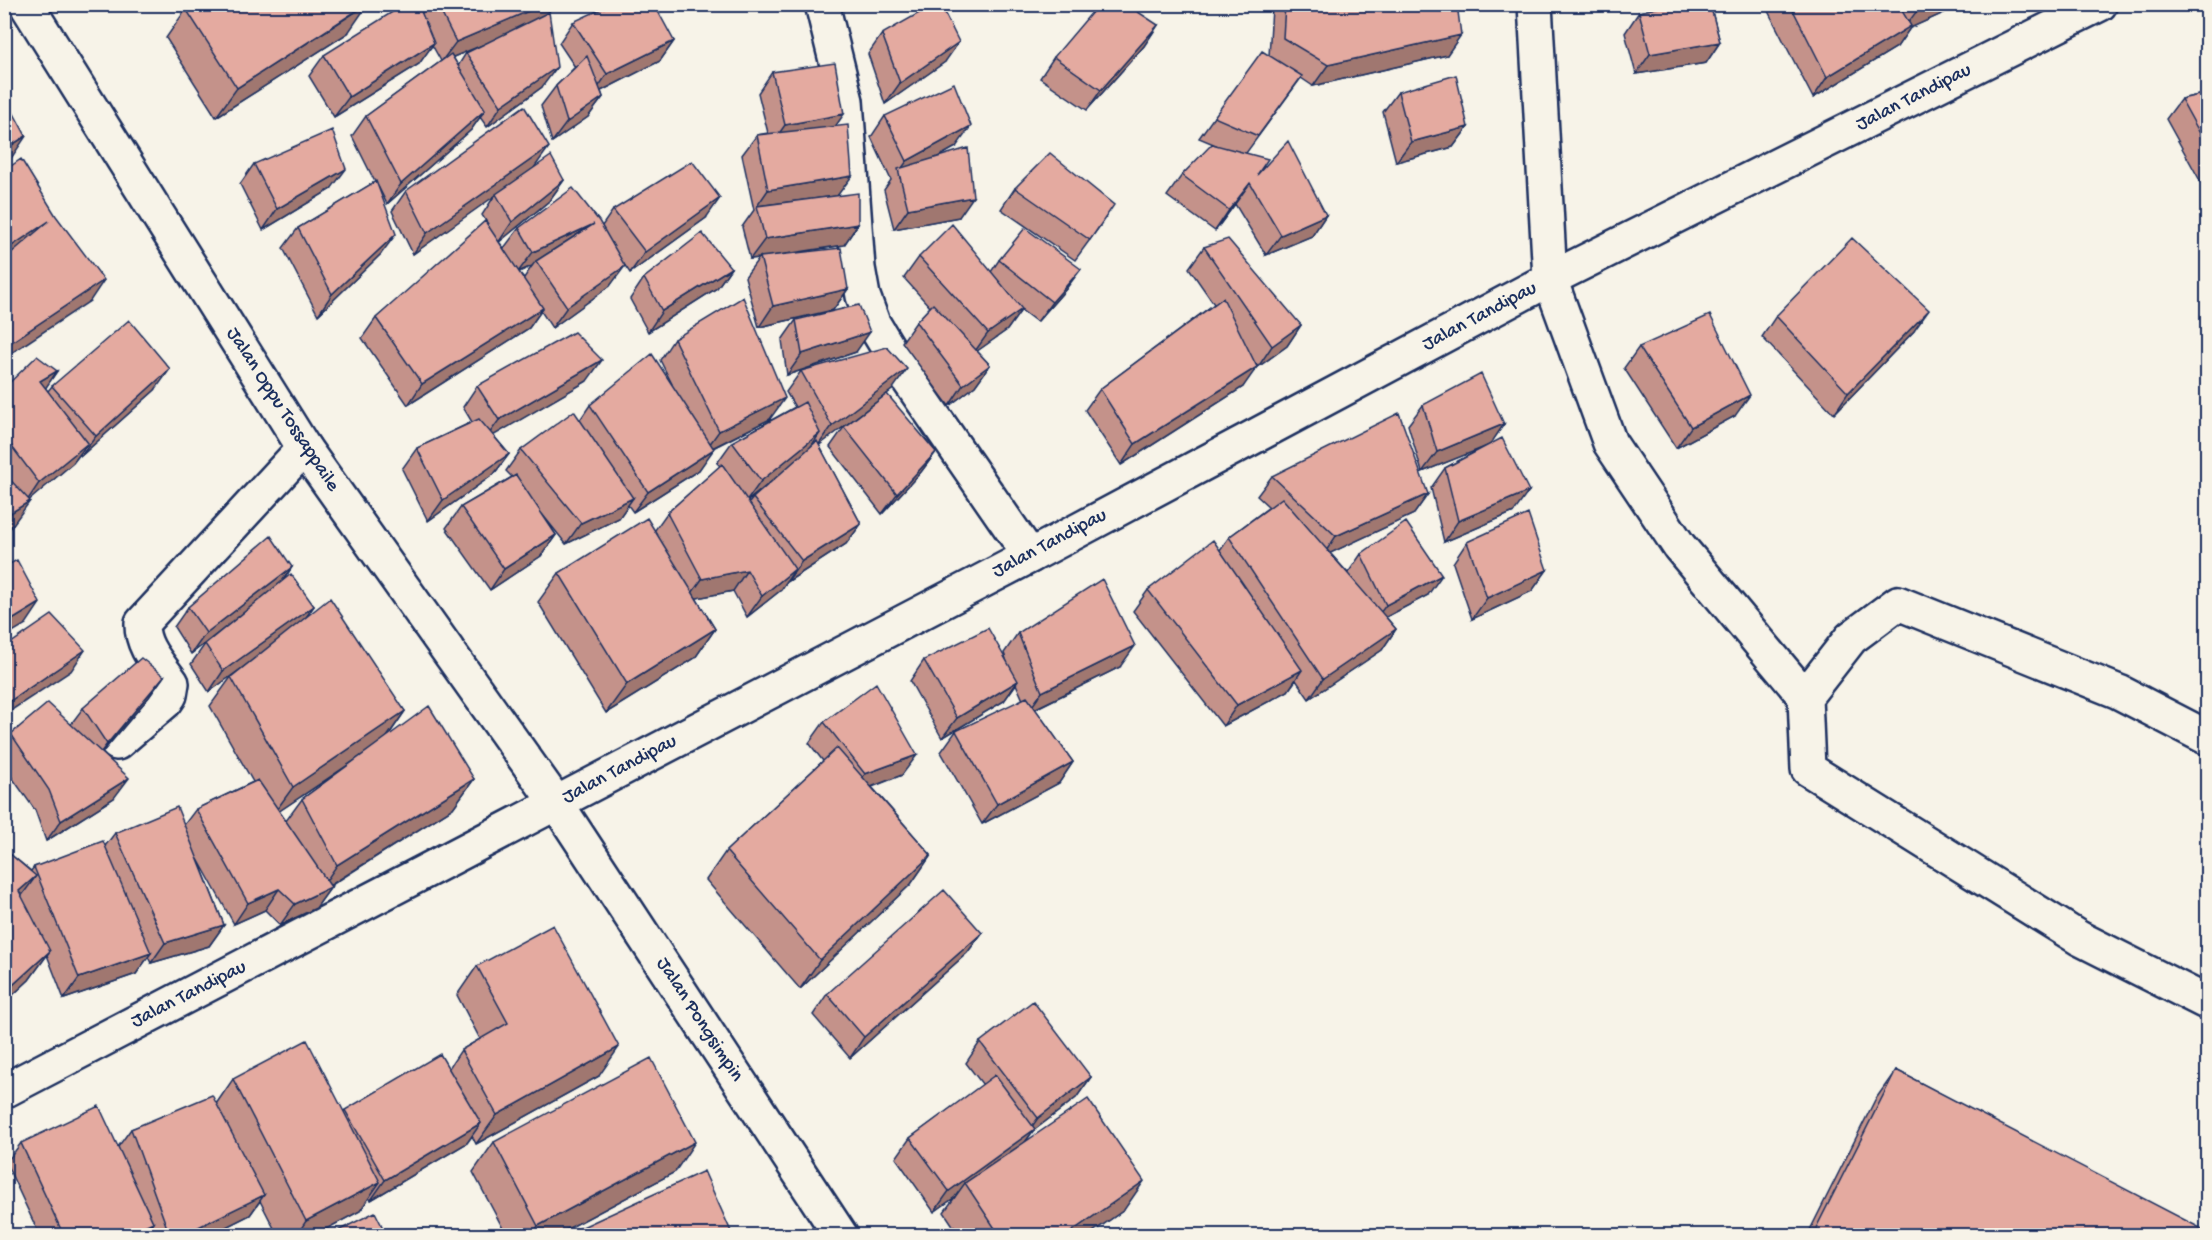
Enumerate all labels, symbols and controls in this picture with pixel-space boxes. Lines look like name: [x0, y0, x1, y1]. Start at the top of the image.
street label: Jalan Tandipau: [1853, 59, 1976, 137]
street label: Jalan Tandipau: [1419, 277, 1542, 357]
street label: Jalan Oppu Tossappaile: [220, 324, 344, 497]
street label: Jalan Tandipau: [989, 504, 1112, 584]
street label: Jalan Tandipau: [559, 730, 682, 810]
street label: Jalan Pongsimpin: [650, 954, 748, 1087]
street label: Jalan Tandipau: [128, 956, 251, 1034]

